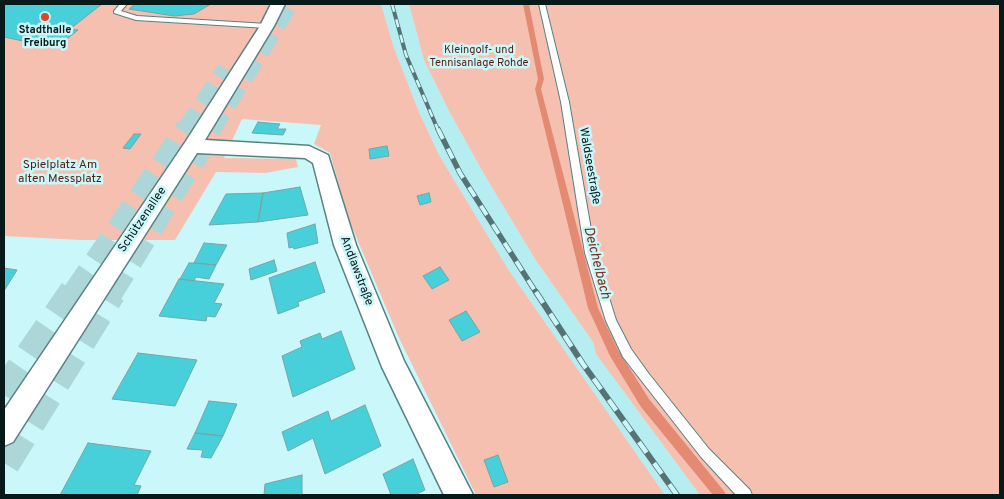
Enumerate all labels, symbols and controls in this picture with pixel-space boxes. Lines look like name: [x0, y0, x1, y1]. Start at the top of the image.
marker: Stadthalle Freiburg: [39, 11, 51, 23]
place label: Stadthalle Freiburg: [19, 24, 71, 50]
park label: Kleingolf- und Tennisanlage Rohde: [429, 44, 529, 70]
street label: Waldseestraße: [575, 126, 603, 206]
park label: Spielplatz Am alten Messplatz: [18, 159, 102, 187]
street label: Schützenallee: [116, 184, 170, 256]
water label: Deichelbach: [579, 225, 613, 301]
street label: Andlawstraße: [336, 234, 376, 308]

